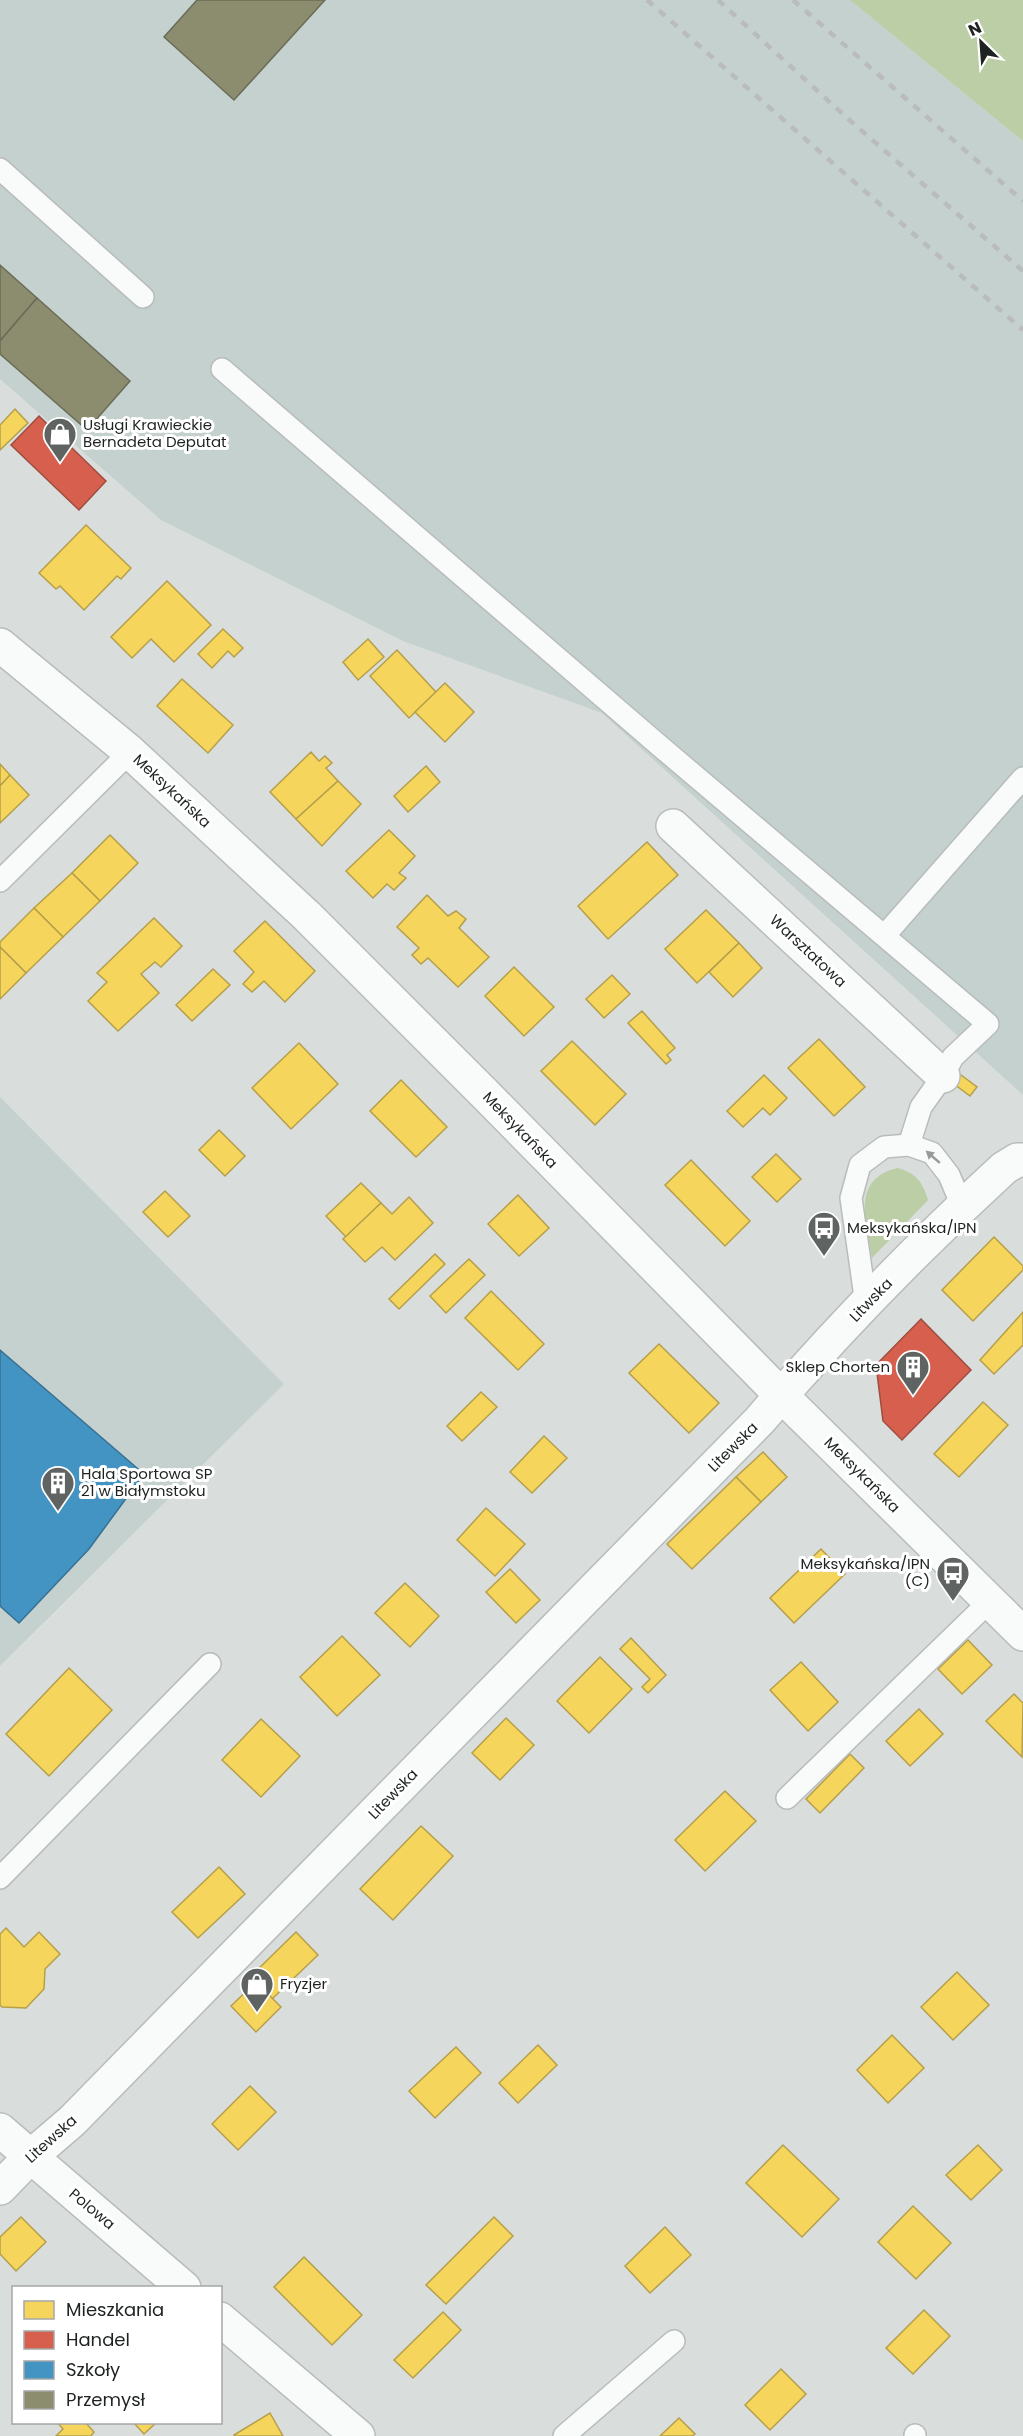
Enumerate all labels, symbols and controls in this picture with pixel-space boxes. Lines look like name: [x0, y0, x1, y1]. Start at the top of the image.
north arrow: [951, 12, 1011, 72]
text: N: [965, 16, 985, 42]
place label: Usługi Krawieckie Bernadeta Deputat: [83, 414, 227, 452]
shop icon: Usługi Krawieckie Bernadeta Deputat: [42, 416, 78, 463]
street label: Meksykańska: [129, 749, 216, 832]
street label: Warsztatowa: [765, 909, 851, 992]
street label: Meksykańska: [478, 1087, 562, 1173]
one-way arrow: [925, 1151, 941, 1164]
bus stop icon: Meksykańska/IPN: [806, 1210, 842, 1257]
place label: Meksykańska/IPN: [847, 1217, 976, 1238]
street label: Litwska: [844, 1273, 897, 1326]
building icon: Sklep Chorten: [895, 1349, 931, 1396]
place label: Sklep Chorten: [786, 1356, 890, 1377]
street label: Litewska: [703, 1417, 762, 1476]
street label: Meksykańska: [820, 1432, 905, 1517]
place label: Hala Sportowa SP 21 w Białymstoku: [81, 1463, 213, 1501]
building icon: Hala Sportowa SP 21 w Białymstoku: [40, 1465, 76, 1512]
place label: Meksykańska/IPN (C): [801, 1553, 930, 1591]
bus stop icon: Meksykańska/IPN (C): [935, 1555, 971, 1602]
street label: Litewska: [363, 1764, 422, 1824]
shop icon: Fryzjer: [239, 1966, 275, 2013]
place label: Fryzjer: [280, 1973, 327, 1994]
street label: Litewska: [20, 2110, 81, 2167]
street label: Polowa: [65, 2183, 120, 2234]
legend: [12, 2286, 222, 2424]
text: Mieszkania: [66, 2297, 164, 2322]
text: Handel: [66, 2327, 130, 2352]
text: Szkoły: [66, 2357, 120, 2382]
text: Przemysł: [66, 2387, 146, 2412]

